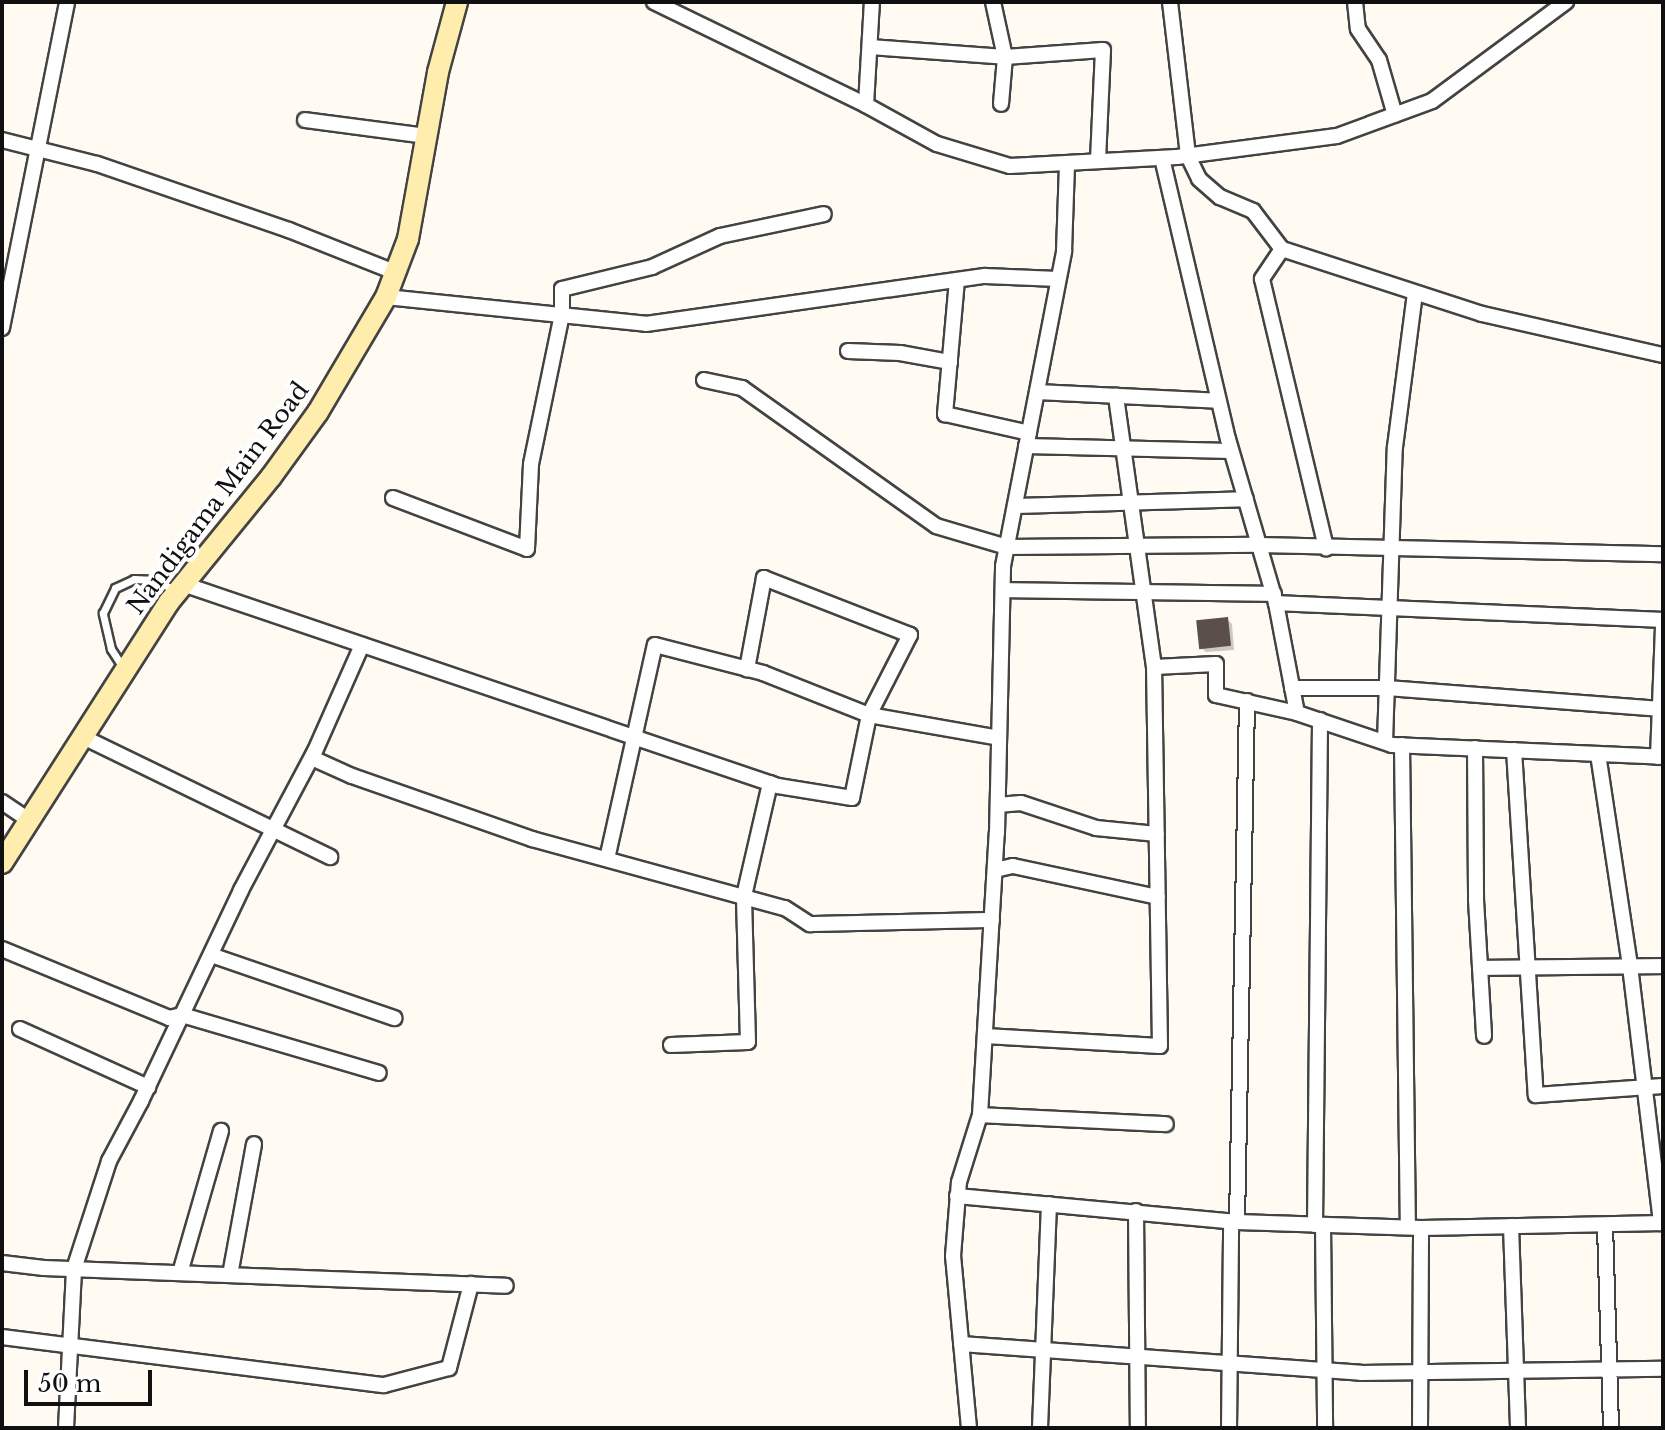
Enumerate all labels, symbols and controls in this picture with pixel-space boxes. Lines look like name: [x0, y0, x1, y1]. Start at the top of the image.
street label: Nandigama Main Road: [121, 376, 315, 620]
scale bar: [28, 1354, 156, 1404]
text: 50 m: [38, 1369, 101, 1398]

